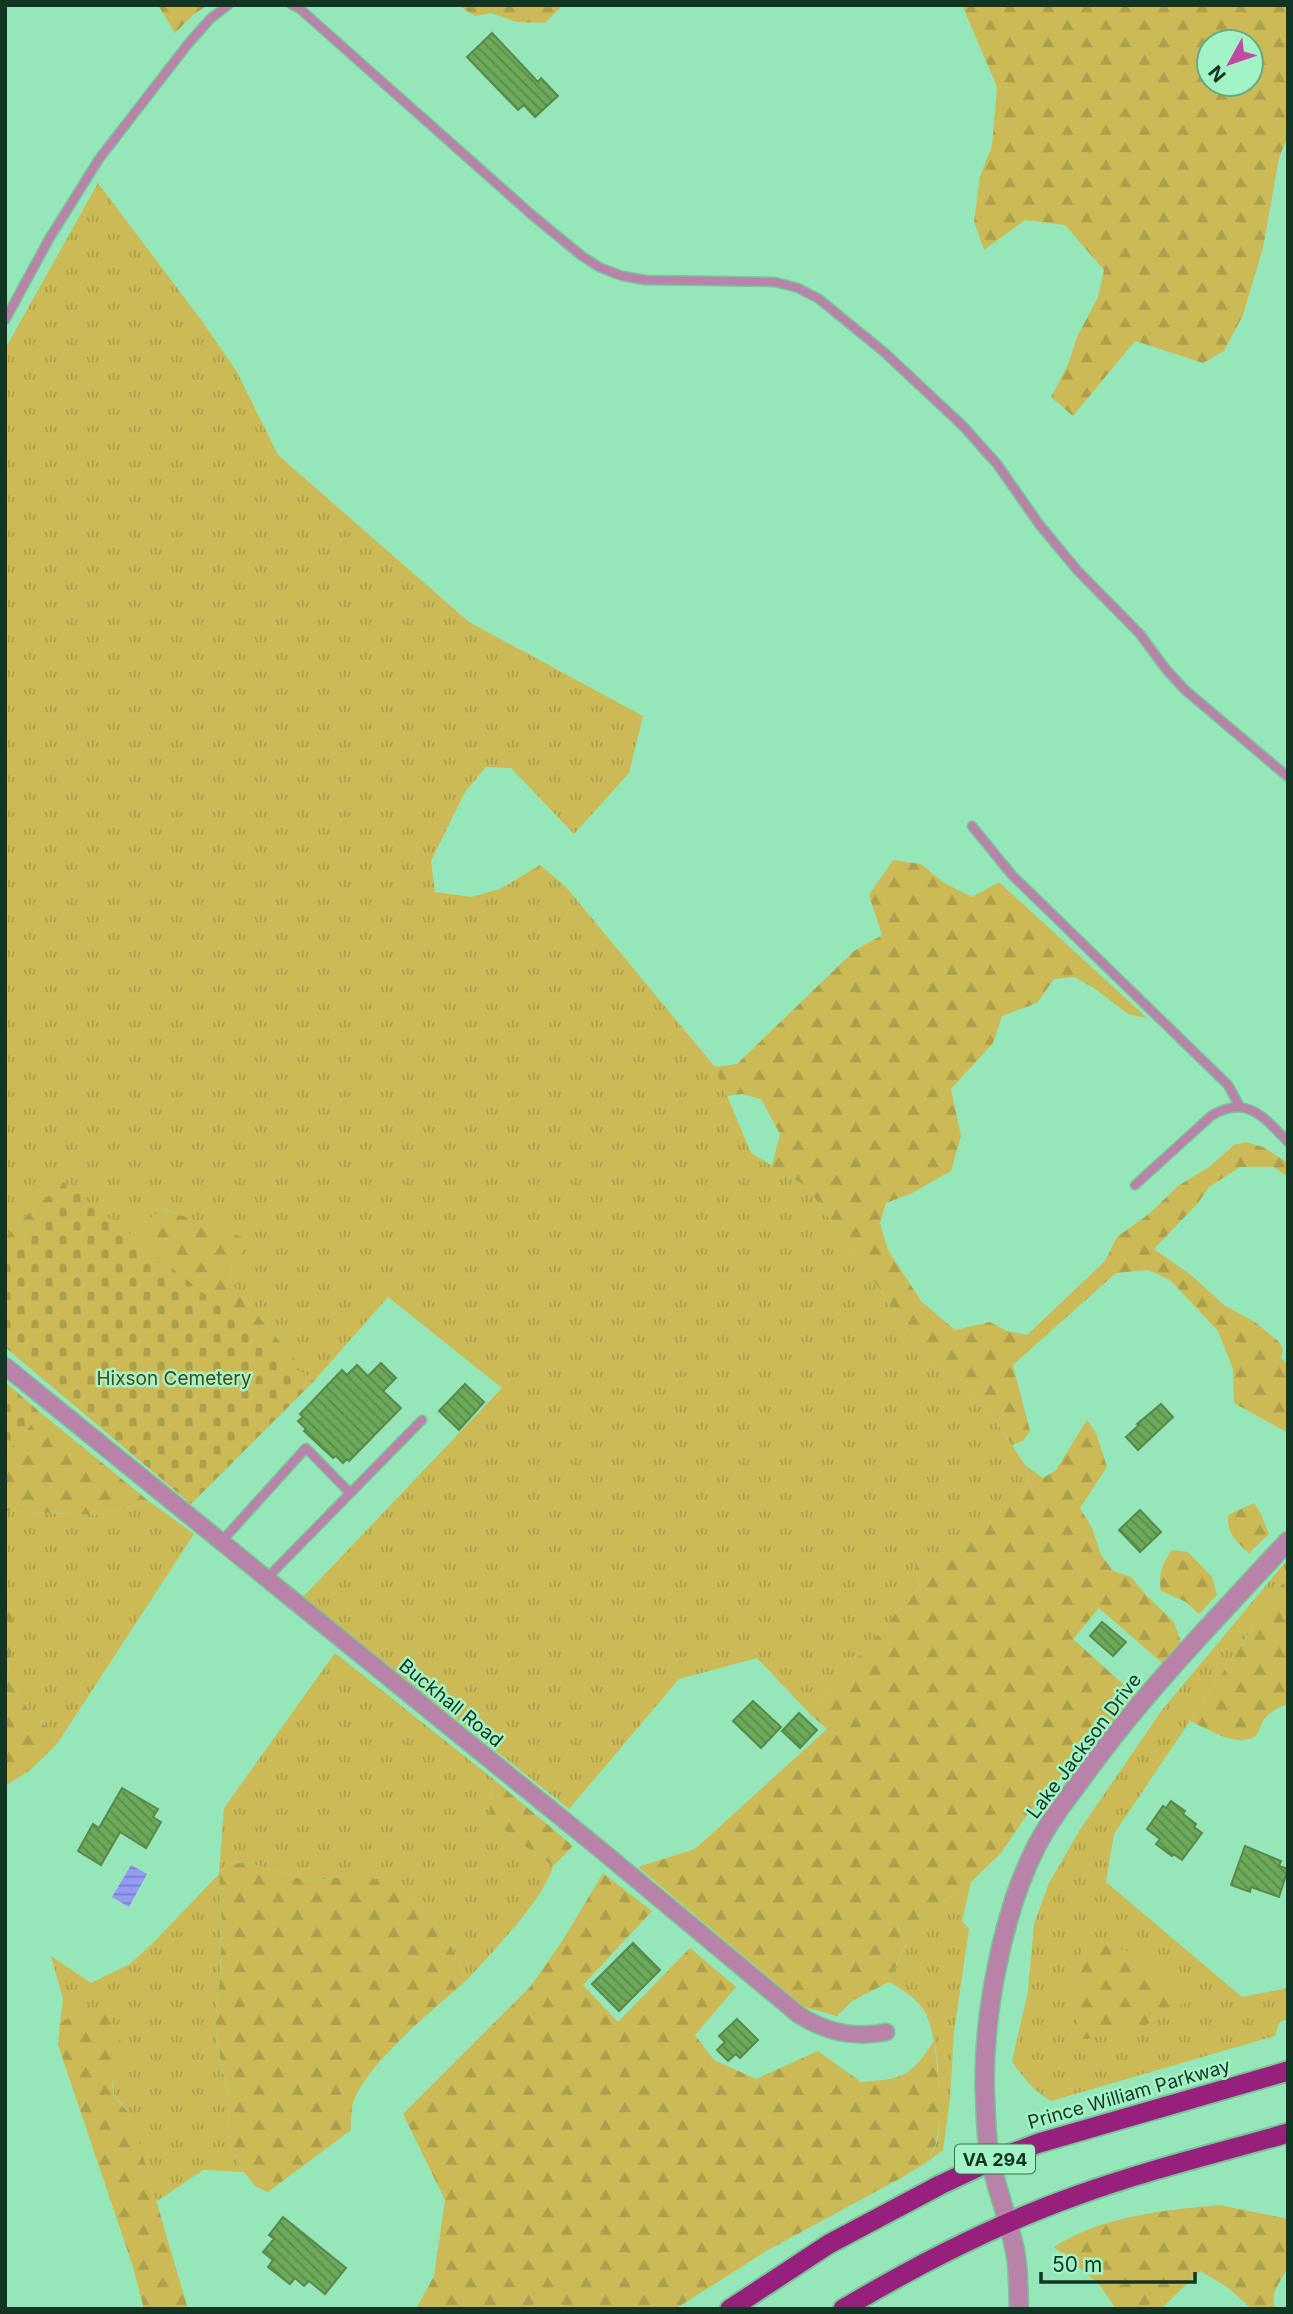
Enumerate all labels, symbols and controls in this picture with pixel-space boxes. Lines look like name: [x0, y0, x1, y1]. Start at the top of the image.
north arrow: [1195, 28, 1265, 98]
text: N: [1204, 61, 1231, 87]
park label: Hixson Cemetery: [97, 1367, 252, 1390]
street label: Buckhall Road: [394, 1654, 508, 1752]
street label: Lake Jackson Drive: [1022, 1669, 1146, 1823]
street label: Prince William Parkway: [1025, 2054, 1233, 2134]
road number: VA 294: [955, 2144, 1035, 2174]
scale bar: [1041, 2240, 1195, 2284]
text: 50 m: [1052, 2252, 1102, 2277]

